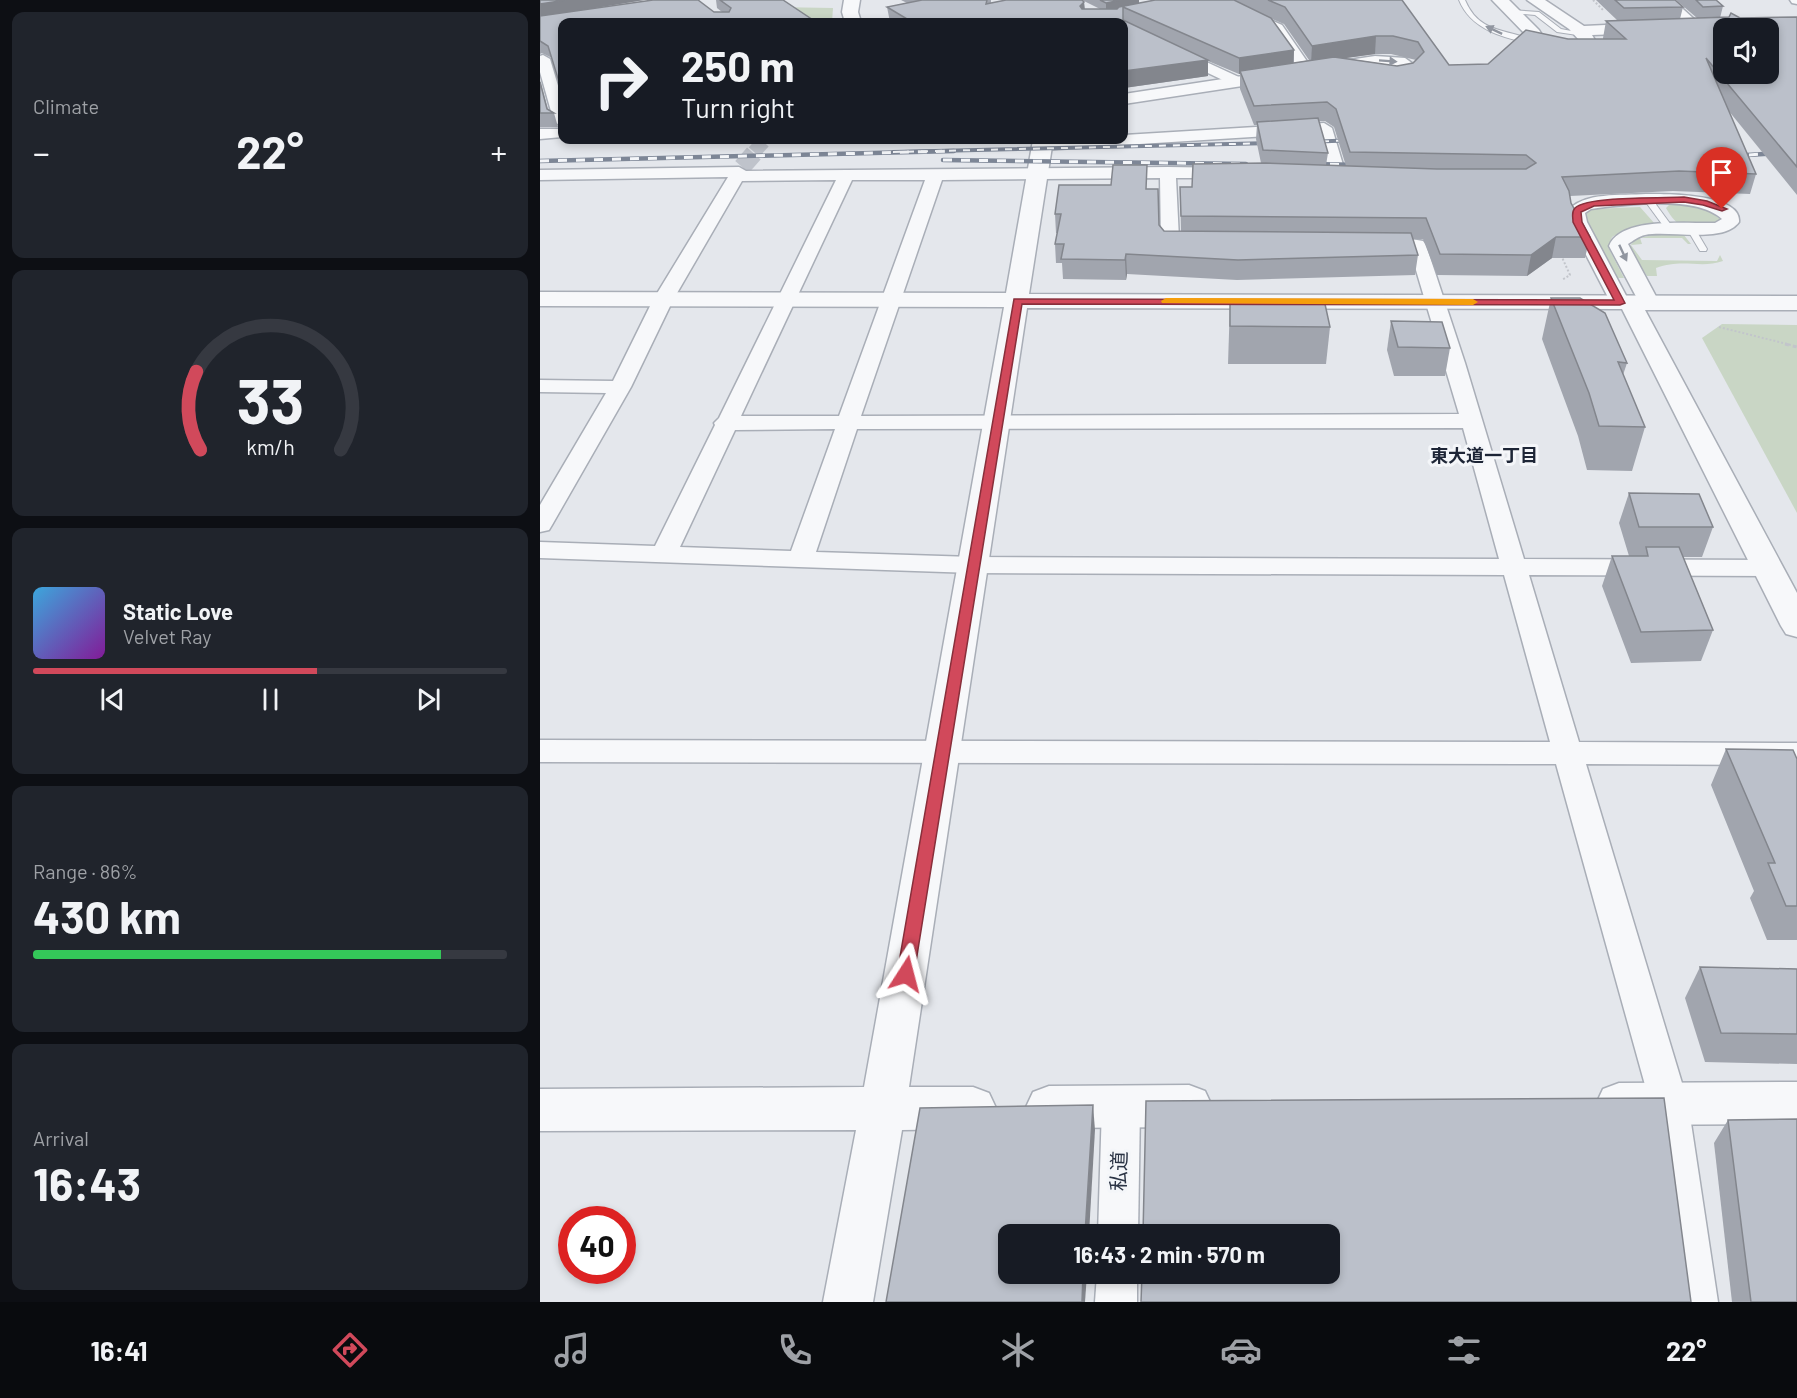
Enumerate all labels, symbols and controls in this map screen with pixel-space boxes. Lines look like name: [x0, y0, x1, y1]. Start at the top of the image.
map controls: [1713, 18, 1779, 84]
button: sound: [1713, 18, 1779, 84]
one-way arrow: [1486, 25, 1503, 34]
text: 250 m: [681, 40, 795, 90]
icon: right: [582, 42, 660, 120]
one-way arrow: [1378, 56, 1397, 66]
text: Turn right: [681, 91, 795, 123]
text: Climate: [33, 94, 99, 118]
text: 22°: [236, 124, 304, 178]
text: −: [33, 132, 50, 172]
text: +: [490, 132, 507, 172]
pin: [1696, 147, 1747, 209]
icon: arrive: [1705, 156, 1738, 189]
one-way arrow: [1618, 244, 1628, 262]
text: 33: [236, 362, 304, 436]
text: km/h: [246, 434, 294, 459]
district label: 東大道一丁目: [1430, 444, 1538, 466]
text: Static Love: [123, 598, 233, 624]
text: Velvet Ray: [123, 624, 212, 648]
icon: previous: [96, 683, 129, 716]
icon: pause: [254, 683, 287, 716]
icon: next: [412, 683, 445, 716]
text: Range · 86%: [33, 859, 137, 883]
text: 430 km: [33, 889, 181, 943]
position arrow: [874, 942, 938, 1006]
text: Arrival: [33, 1126, 89, 1150]
street label: 私道: [1105, 1151, 1131, 1191]
text: 16:43: [33, 1156, 141, 1210]
speed limit sign: 40: [558, 1206, 636, 1284]
text: 16:43 · 2 min · 570 m: [1073, 1241, 1265, 1267]
icon: directions: [329, 1329, 371, 1371]
icon: music: [551, 1329, 593, 1371]
icon: phone: [774, 1329, 816, 1371]
icon: climate: [997, 1329, 1039, 1371]
icon: car: [1220, 1329, 1262, 1371]
icon: filters: [1443, 1329, 1485, 1371]
text: 16:41: [90, 1334, 148, 1366]
text: 22°: [1666, 1334, 1707, 1366]

